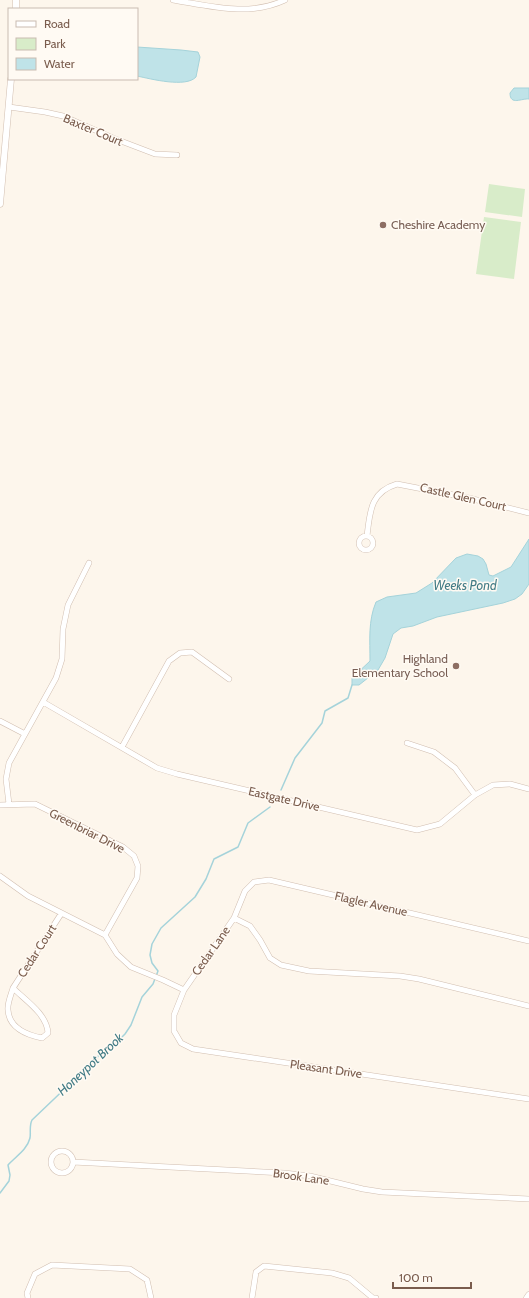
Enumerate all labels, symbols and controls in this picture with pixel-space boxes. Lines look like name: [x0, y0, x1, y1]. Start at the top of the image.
legend: [8, 8, 138, 80]
text: Road: [44, 16, 70, 31]
text: Park: [44, 36, 66, 51]
text: Water: [44, 56, 75, 71]
street label: Baxter Court: [61, 110, 125, 149]
place label: Cheshire Academy: [391, 217, 485, 232]
marker: Cheshire Academy: [378, 220, 388, 230]
street label: Castle Glen Court: [419, 479, 508, 514]
water label: Weeks Pond: [433, 577, 497, 593]
place label: Highland Elementary School: [352, 651, 448, 680]
marker: Highland Elementary School: [451, 661, 461, 671]
street label: Eastgate Drive: [247, 783, 321, 814]
street label: Greenbriar Drive: [47, 805, 128, 856]
street label: Flagler Avenue: [333, 888, 409, 919]
street label: Cedar Court: [14, 921, 59, 980]
street label: Cedar Lane: [188, 923, 233, 978]
water label: Honeypot Brook: [54, 1029, 127, 1099]
street label: Pleasant Drive: [289, 1056, 363, 1081]
street label: Brook Lane: [272, 1165, 330, 1188]
scale bar: [393, 1264, 471, 1290]
text: 100 m: [399, 1270, 433, 1285]

